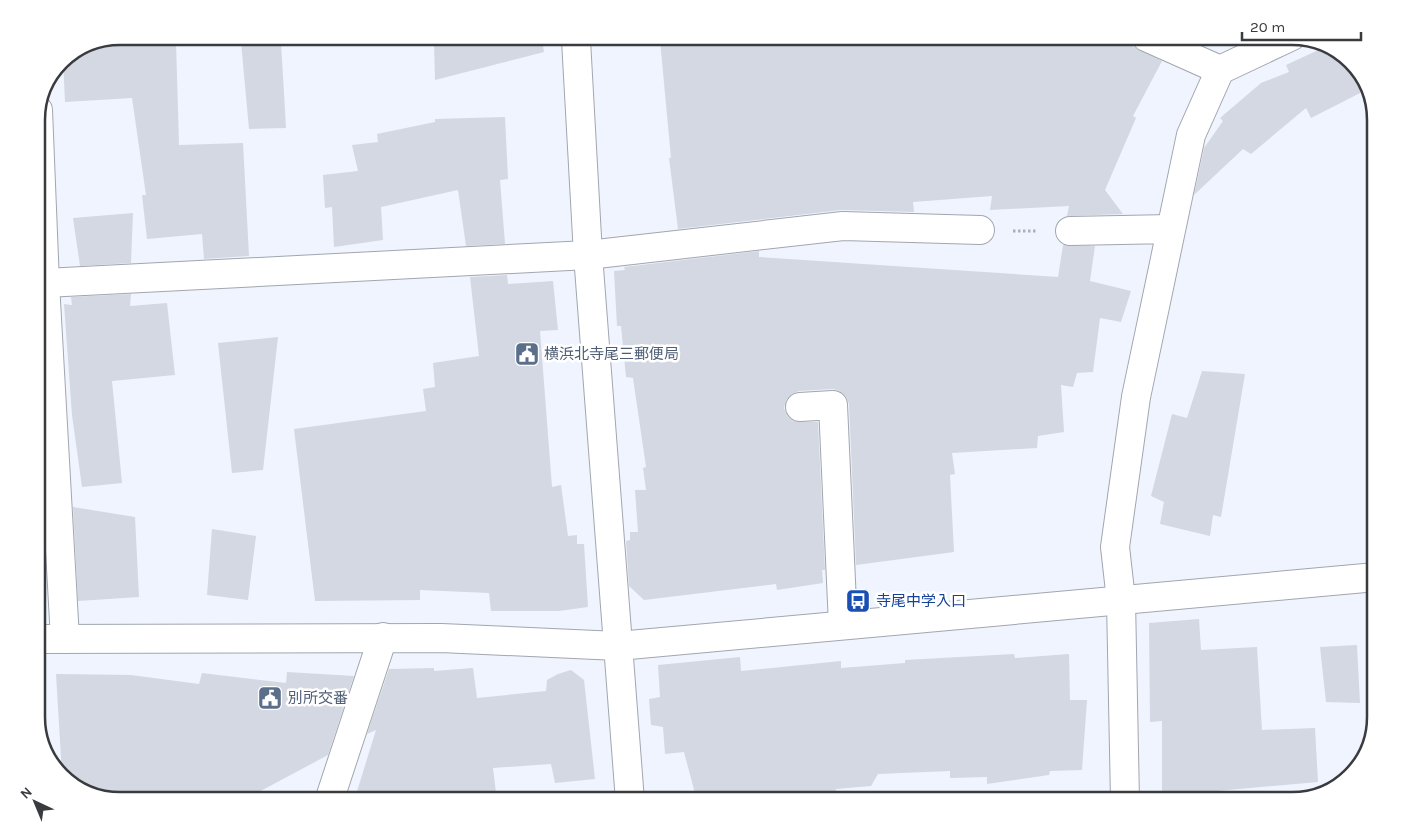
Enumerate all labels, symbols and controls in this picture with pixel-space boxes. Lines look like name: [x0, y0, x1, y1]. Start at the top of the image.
scale bar: [1242, 10, 1361, 42]
text: 20 m: [1250, 18, 1285, 36]
public building icon: 横浜北寺尾三郵便局: [514, 341, 540, 367]
place label: 横浜北寺尾三郵便局: [544, 345, 679, 363]
bus stop icon: 寺尾中学入口: [845, 588, 871, 614]
place label: 寺尾中学入口: [876, 592, 966, 610]
public building icon: 別所交番: [257, 685, 283, 711]
place label: 別所交番: [288, 689, 348, 707]
north arrow: [10, 777, 60, 827]
text: N: [17, 783, 36, 803]

